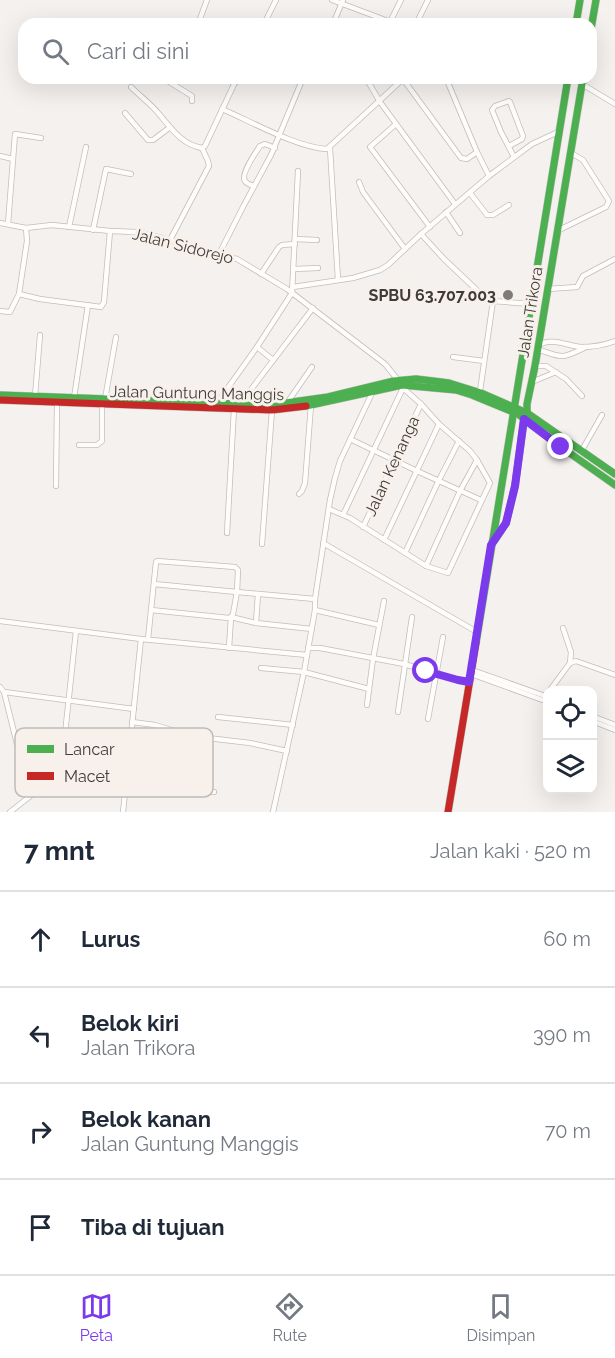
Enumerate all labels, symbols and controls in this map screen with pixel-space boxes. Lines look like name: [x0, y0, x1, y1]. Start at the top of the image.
search box: [18, 18, 597, 84]
icon: search: [39, 35, 72, 68]
text: Cari di sini: [87, 38, 189, 64]
street label: Jalan Sidorejo: [131, 224, 235, 268]
street label: Jalan Trikora: [513, 265, 547, 359]
place label: SPBU 63.707.003: [369, 286, 496, 305]
marker: SPBU 63.707.003: [501, 288, 515, 302]
street label: Jalan Guntung Manggis: [110, 382, 284, 404]
street label: Jalan Kenanga: [361, 413, 423, 519]
route end: [547, 433, 573, 459]
route start: [412, 657, 438, 683]
map controls: [543, 686, 597, 794]
button: locate: [543, 686, 597, 740]
legend: [15, 728, 213, 797]
text: Lancar: [64, 740, 115, 759]
button: layers: [543, 740, 597, 794]
text: Macet: [64, 767, 111, 786]
text: 7 mnt: [24, 836, 95, 866]
text: Jalan kaki · 520 m: [430, 839, 591, 863]
icon: ahead: [24, 923, 57, 956]
text: Lurus: [81, 926, 140, 952]
text: 60 m: [543, 927, 591, 951]
text: Belok kiri: [81, 1010, 179, 1036]
icon: left: [24, 1019, 57, 1052]
text: 390 m: [533, 1023, 591, 1047]
text: Jalan Trikora: [81, 1036, 196, 1060]
text: Belok kanan: [81, 1106, 211, 1132]
icon: right: [24, 1115, 57, 1148]
text: 70 m: [545, 1119, 591, 1143]
text: Jalan Guntung Manggis: [81, 1132, 299, 1156]
icon: arrive: [24, 1211, 57, 1244]
text: Tiba di tujuan: [81, 1214, 224, 1240]
tab: Peta: [80, 1290, 113, 1345]
tab: Rute: [272, 1290, 307, 1345]
tab: Disimpan: [466, 1290, 535, 1345]

